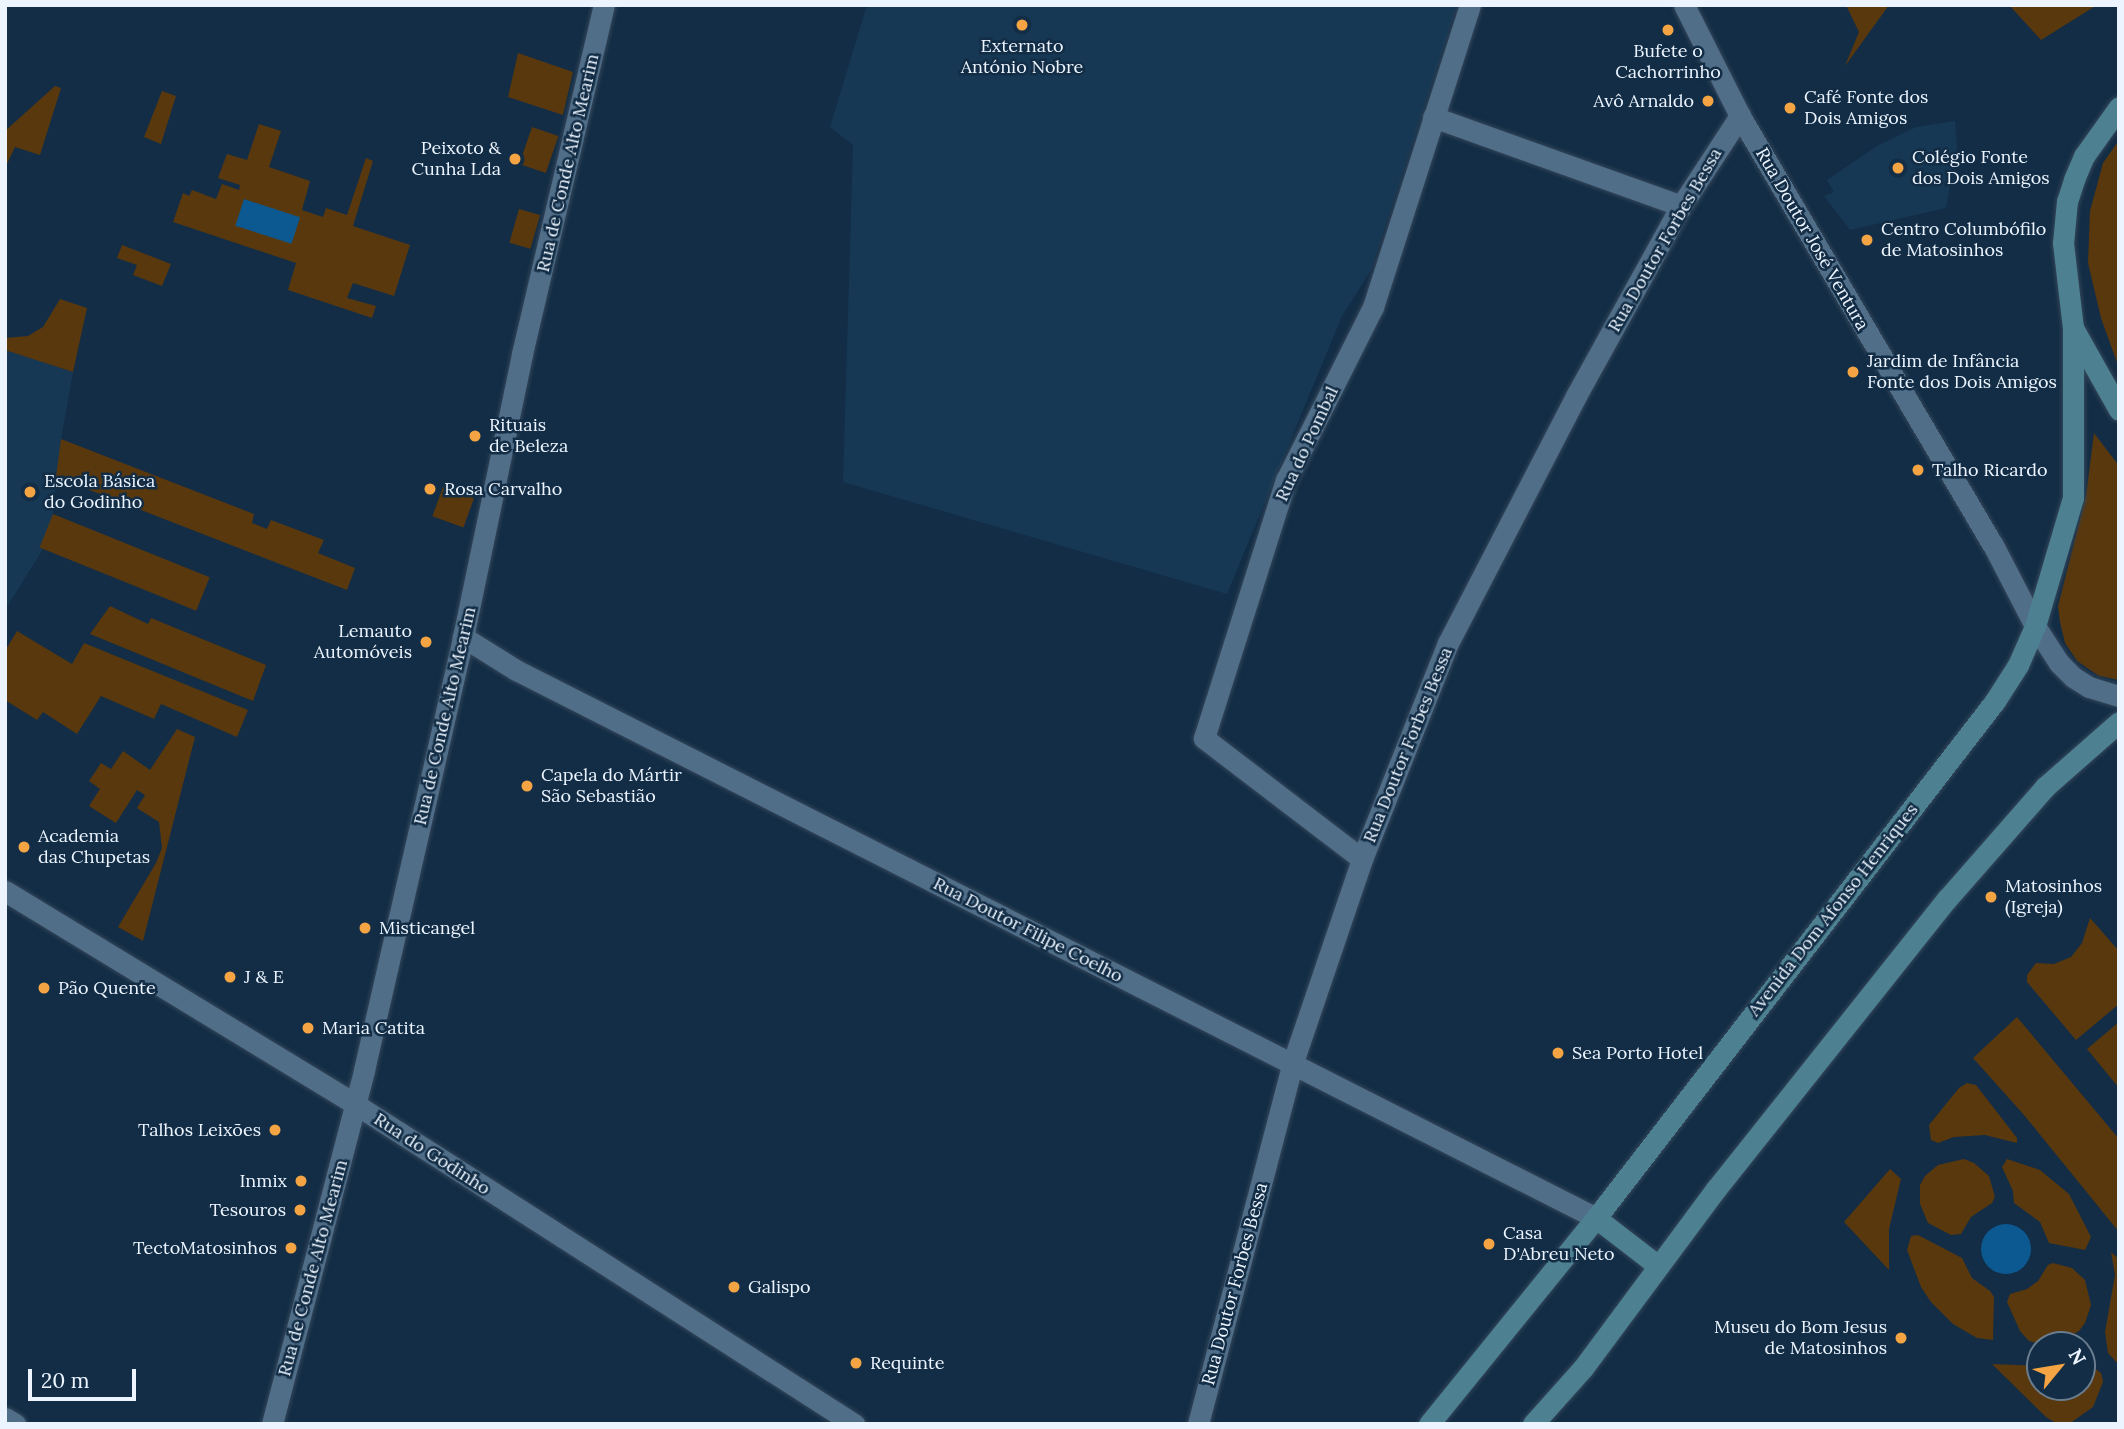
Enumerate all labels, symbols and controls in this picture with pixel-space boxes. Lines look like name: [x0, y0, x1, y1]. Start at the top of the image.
marker: Externato António Nobre: [1014, 17, 1030, 33]
marker: Bufete o Cachorrinho: [1660, 22, 1676, 38]
place label: Externato António Nobre: [961, 36, 1083, 78]
place label: Bufete o Cachorrinho: [1615, 41, 1721, 84]
street label: Rua de Conde Alto Mearim: [532, 52, 604, 274]
place label: Café Fonte dos Dois Amigos: [1804, 87, 1928, 130]
place label: Avô Arnaldo: [1593, 90, 1694, 112]
marker: Avô Arnaldo: [1700, 93, 1716, 109]
marker: Café Fonte dos Dois Amigos: [1782, 100, 1798, 116]
place label: Peixoto & Cunha Lda: [411, 138, 501, 180]
street label: Rua Doutor Forbes Bessa: [1603, 144, 1727, 336]
street label: Rua Doutor José Ventura: [1751, 144, 1873, 334]
place label: Colégio Fonte dos Dois Amigos: [1912, 147, 2050, 190]
marker: Peixoto & Cunha Lda: [507, 151, 523, 167]
marker: Colégio Fonte dos Dois Amigos: [1890, 160, 1906, 176]
place label: Centro Columbófilo de Matosinhos: [1881, 219, 2046, 262]
marker: Centro Columbófilo de Matosinhos: [1859, 232, 1875, 248]
place label: Jardim de Infância Fonte dos Dois Amigos: [1867, 351, 2057, 394]
marker: Jardim de Infância Fonte dos Dois Amigos: [1845, 364, 1861, 380]
street label: Rua do Pombal: [1271, 383, 1343, 505]
place label: Rituais de Beleza: [489, 415, 568, 458]
marker: Rituais de Beleza: [467, 428, 483, 444]
place label: Talho Ricardo: [1932, 459, 2047, 481]
marker: Talho Ricardo: [1910, 462, 1926, 478]
place label: Escola Básica do Godinho: [44, 471, 155, 514]
place label: Rosa Carvalho: [444, 478, 562, 500]
marker: Rosa Carvalho: [422, 481, 438, 497]
marker: Escola Básica do Godinho: [22, 484, 38, 500]
street label: Rua de Conde Alto Mearim: [409, 605, 481, 827]
place label: Lemauto Automóveis: [314, 621, 412, 664]
marker: Lemauto Automóveis: [418, 634, 434, 650]
street label: Rua Doutor Forbes Bessa: [1359, 644, 1457, 846]
place label: Capela do Mártir São Sebastião: [541, 765, 682, 808]
marker: Capela do Mártir São Sebastião: [519, 778, 535, 794]
street label: Avenida Dom Afonso Henriques: [1743, 799, 1923, 1021]
place label: Academia das Chupetas: [38, 826, 150, 868]
marker: Academia das Chupetas: [16, 839, 32, 855]
street label: Rua Doutor Filipe Coelho: [930, 873, 1126, 987]
place label: Matosinhos (Igreja): [2005, 876, 2102, 918]
marker: Matosinhos (Igreja): [1983, 889, 1999, 905]
place label: Misticangel: [379, 917, 475, 939]
marker: Misticangel: [357, 920, 373, 936]
place label: J & E: [244, 966, 284, 988]
marker: J & E: [222, 969, 238, 985]
place label: Pão Quente: [58, 977, 156, 999]
marker: Pão Quente: [36, 980, 52, 996]
place label: Maria Catita: [322, 1017, 425, 1039]
marker: Maria Catita: [300, 1020, 316, 1036]
place label: Sea Porto Hotel: [1572, 1042, 1703, 1064]
marker: Sea Porto Hotel: [1550, 1045, 1566, 1061]
street label: Rua do Godinho: [370, 1108, 494, 1200]
place label: Talhos Leixões: [138, 1119, 261, 1141]
marker: Talhos Leixões: [267, 1122, 283, 1138]
street label: Rua de Conde Alto Mearim: [274, 1157, 352, 1379]
place label: Inmix: [239, 1170, 287, 1192]
marker: Inmix: [293, 1173, 309, 1189]
street label: Rua Doutor Forbes Bessa: [1198, 1180, 1272, 1388]
place label: Tesouros: [209, 1199, 286, 1221]
marker: Tesouros: [292, 1202, 308, 1218]
place label: Casa D'Abreu Neto: [1503, 1223, 1615, 1266]
marker: Casa D'Abreu Neto: [1481, 1236, 1497, 1252]
place label: TectoMatosinhos: [133, 1237, 277, 1259]
marker: TectoMatosinhos: [283, 1240, 299, 1256]
place label: Galispo: [748, 1276, 811, 1298]
marker: Galispo: [726, 1279, 742, 1295]
place label: Museu do Bom Jesus de Matosinhos: [1714, 1317, 1887, 1360]
marker: Museu do Bom Jesus de Matosinhos: [1893, 1330, 1909, 1346]
north arrow: [2026, 1331, 2096, 1401]
text: N: [2063, 1344, 2092, 1369]
place label: Requinte: [870, 1352, 945, 1374]
marker: Requinte: [848, 1355, 864, 1371]
scale bar: [32, 1356, 140, 1400]
text: 20 m: [41, 1367, 90, 1394]

